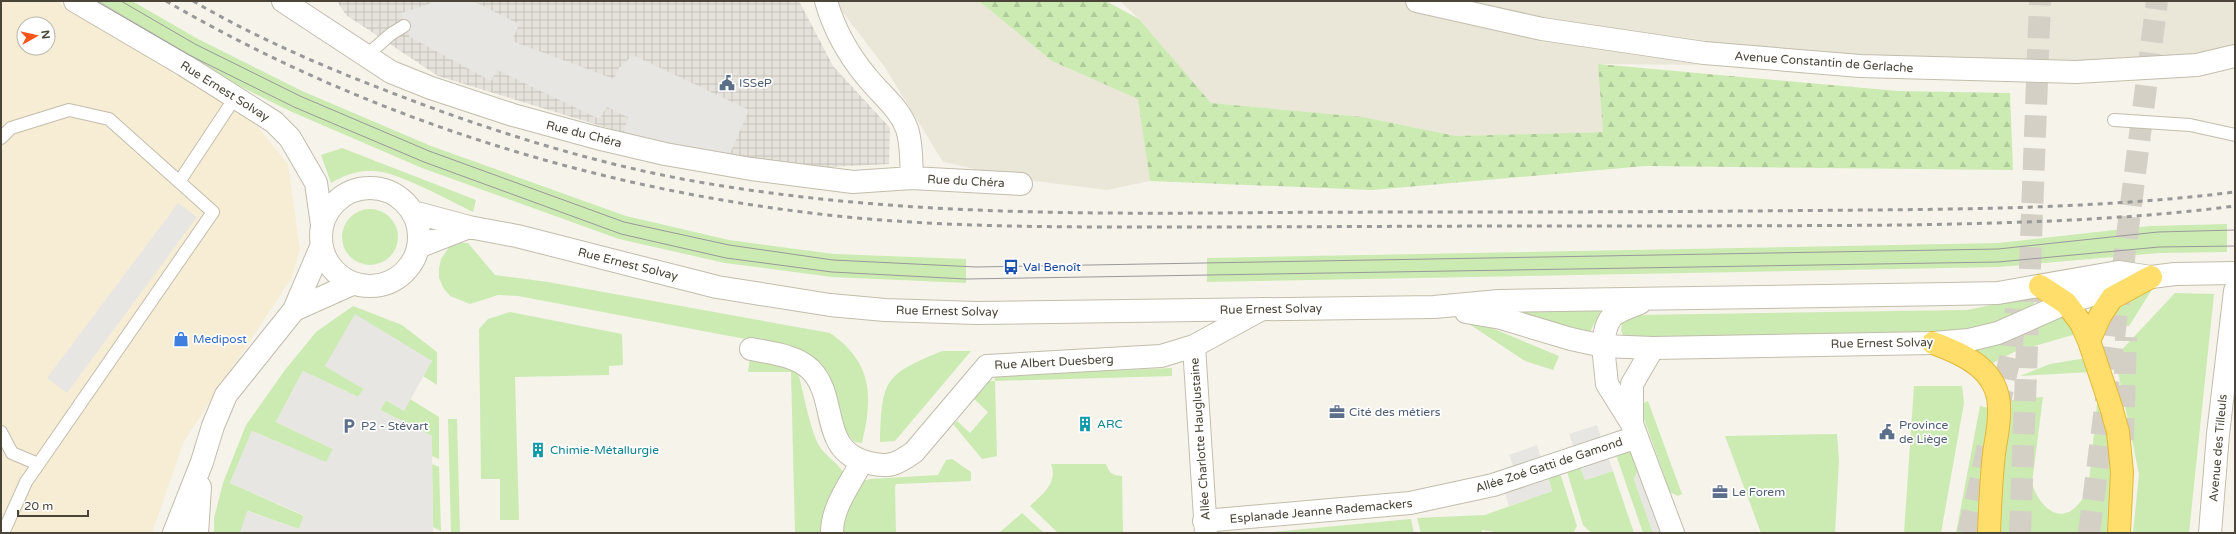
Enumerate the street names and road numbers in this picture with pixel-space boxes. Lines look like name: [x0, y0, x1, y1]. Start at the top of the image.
street label: Avenue Constantin de Gerlache: [1734, 49, 1914, 75]
street label: Rue Ernest Solvay: [178, 58, 273, 124]
street label: Rue du Chéra: [545, 118, 623, 150]
street label: Rue du Chéra: [927, 172, 1005, 190]
street label: Rue Ernest Solvay: [577, 245, 680, 283]
street label: Rue Ernest Solvay: [1220, 301, 1323, 317]
street label: Rue Ernest Solvay: [896, 303, 999, 319]
street label: Rue Ernest Solvay: [1831, 335, 1934, 351]
street label: Rue Albert Duesberg: [994, 352, 1114, 372]
street label: Allée Charlotte Hauglustaine: [1187, 357, 1213, 521]
street label: Avenue des Tilleuls: [2206, 393, 2230, 503]
street label: Allée Zoé Gatti de Gamond: [1474, 435, 1624, 495]
street label: Esplanade Jeanne Rademackers: [1229, 496, 1413, 526]

